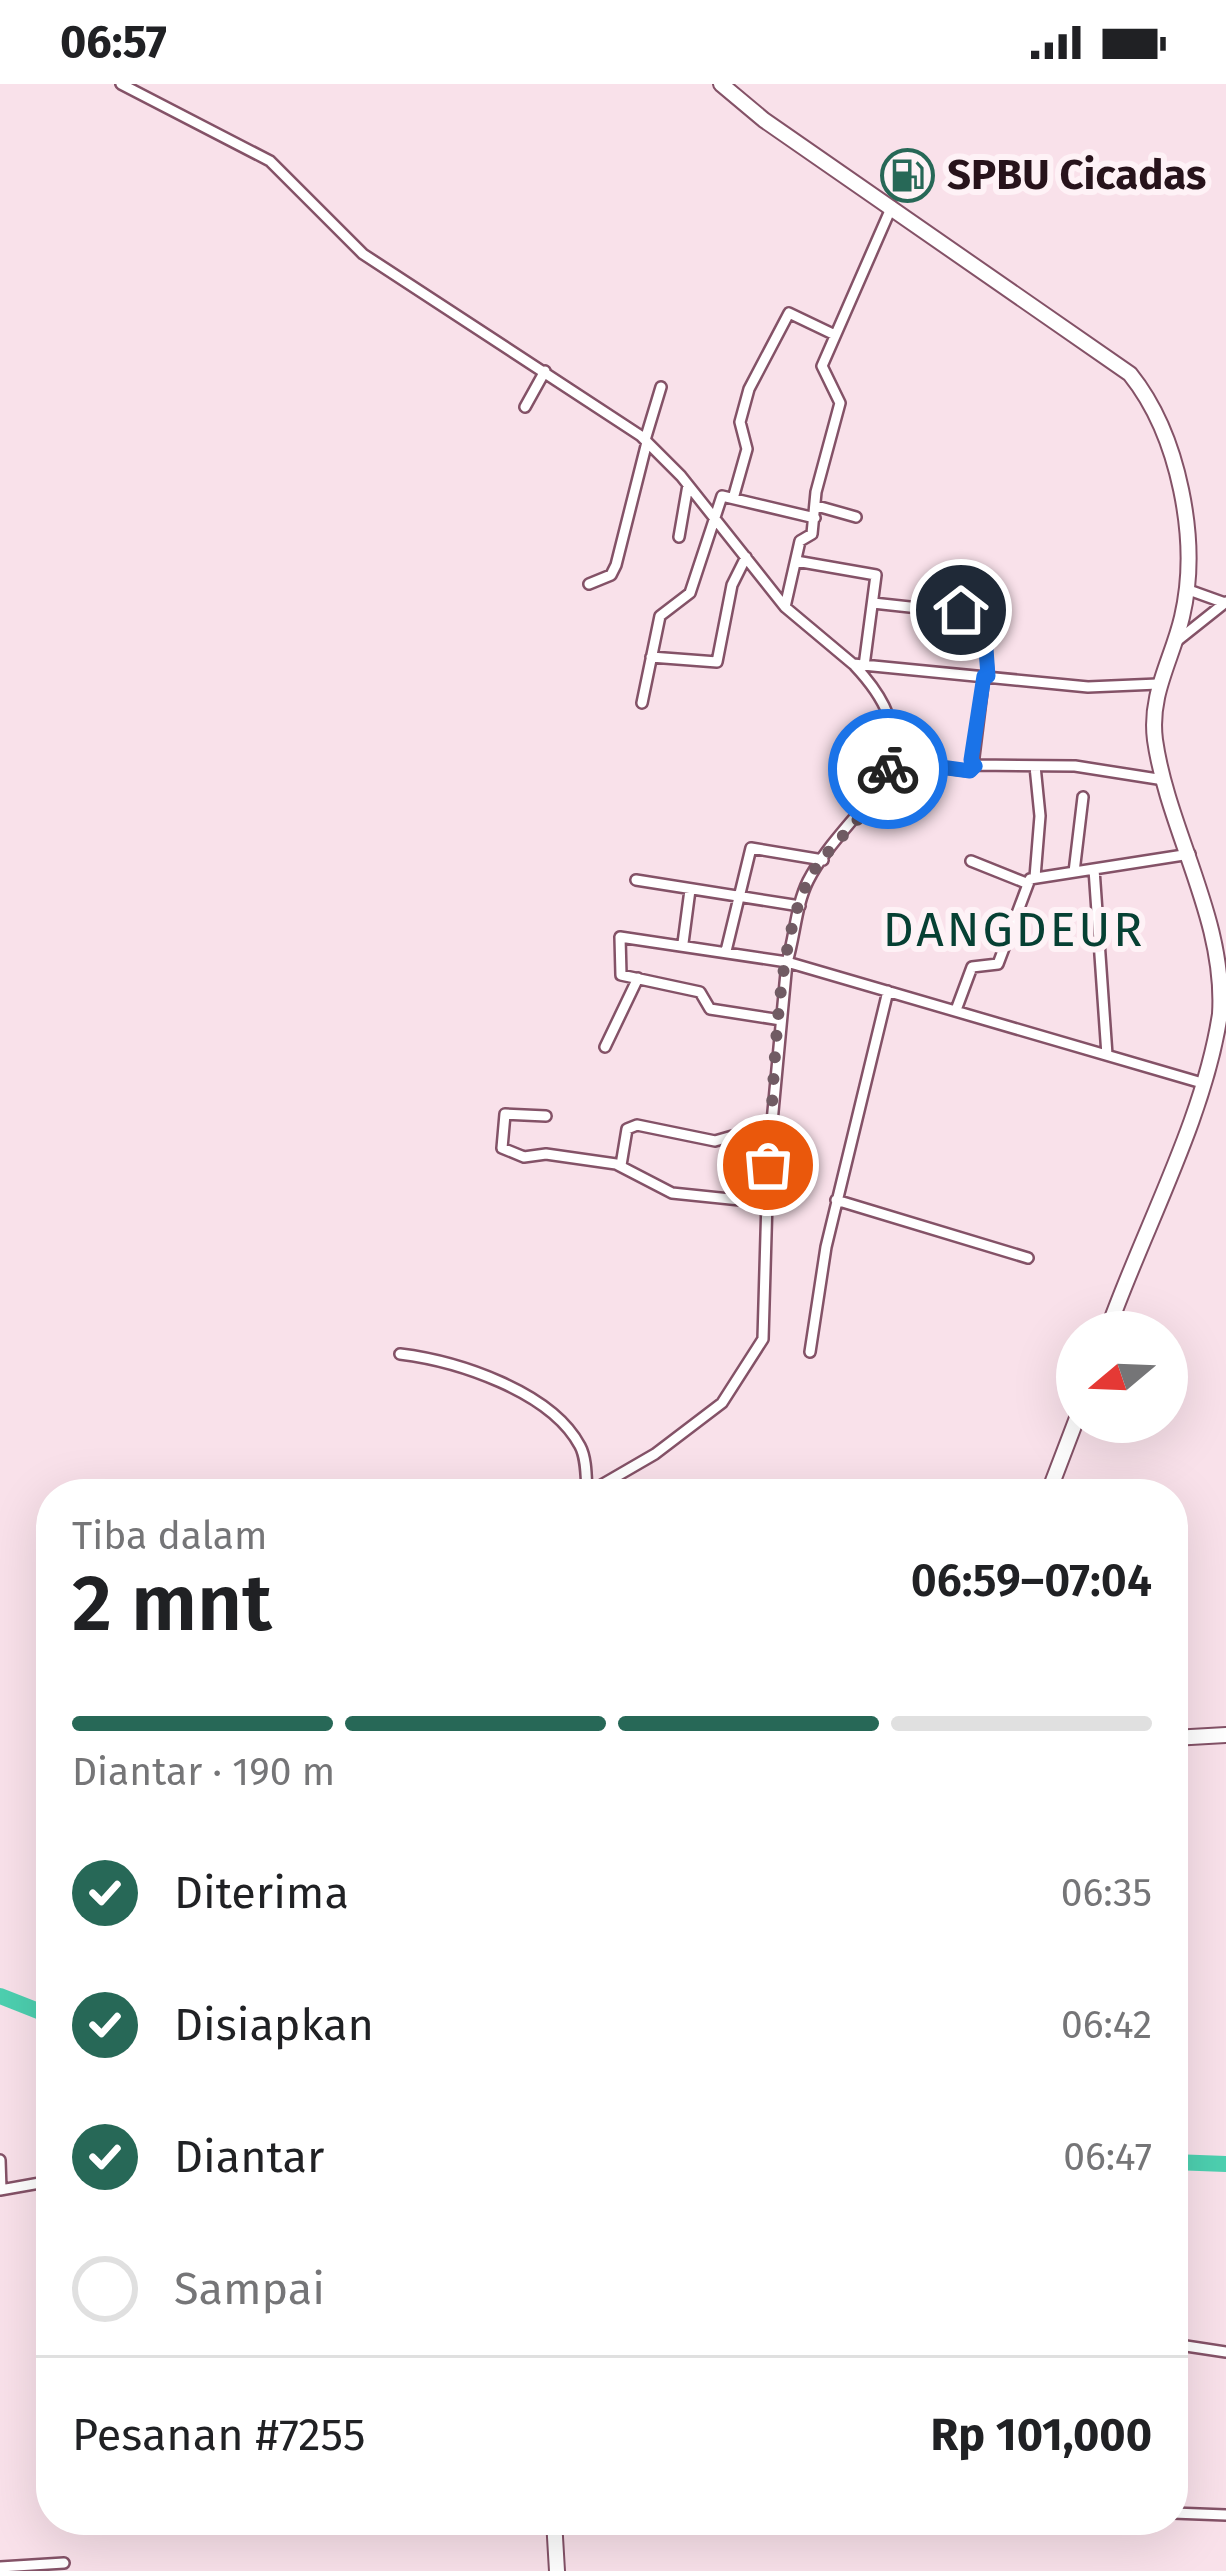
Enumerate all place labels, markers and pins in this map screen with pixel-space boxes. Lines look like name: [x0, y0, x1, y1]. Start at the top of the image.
fuel station icon: SPBU Cicadas: [880, 147, 936, 203]
place label: SPBU Cicadas: [947, 150, 1206, 200]
pin: [910, 559, 1012, 661]
pin: [717, 1114, 819, 1216]

